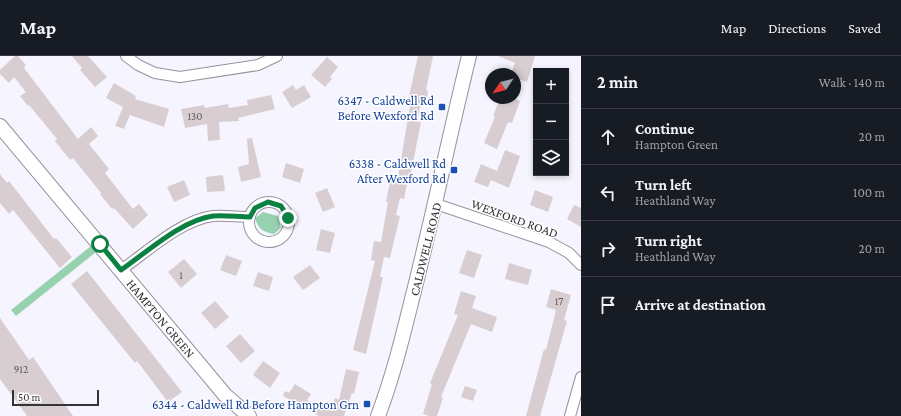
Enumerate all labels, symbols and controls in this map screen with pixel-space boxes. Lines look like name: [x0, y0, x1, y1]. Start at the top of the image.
text: Map: [20, 17, 56, 38]
text: Map: [721, 20, 746, 36]
text: Directions: [768, 20, 826, 36]
text: Saved: [848, 20, 881, 36]
north arrow: [485, 68, 521, 104]
map controls: [533, 68, 569, 176]
button: +: [533, 68, 569, 104]
text: 2 min: [597, 73, 638, 92]
text: Walk · 140 m: [819, 75, 885, 90]
place label: 6347 - Caldwell Rd Before Wexford Rd: [338, 93, 434, 123]
marker: 6347 - Caldwell Rd Before Wexford Rd: [437, 102, 447, 112]
button: −: [533, 104, 569, 140]
house number: 130: [187, 110, 203, 122]
text: Continue: [635, 121, 694, 137]
icon: ahead: [597, 126, 619, 148]
text: 20 m: [859, 129, 885, 144]
text: Hampton Green: [635, 137, 718, 152]
button: layers: [533, 140, 569, 176]
place label: 6338 - Caldwell Rd After Wexford Rd: [349, 156, 446, 186]
marker: 6338 - Caldwell Rd After Wexford Rd: [449, 165, 459, 175]
text: Turn left: [635, 177, 691, 193]
icon: left: [597, 182, 619, 204]
text: 100 m: [853, 185, 885, 200]
text: Heathland Way: [635, 193, 716, 208]
street label: WEXFORD ROAD: [469, 196, 560, 241]
street label: CALDWELL ROAD: [407, 201, 444, 298]
route end: [279, 209, 297, 227]
text: Turn right: [635, 233, 702, 249]
route start: [91, 235, 109, 253]
icon: right: [597, 238, 619, 260]
text: 20 m: [859, 241, 885, 256]
text: Heathland Way: [635, 249, 716, 264]
house number: 1: [179, 269, 183, 281]
street label: HAMPTON GREEN: [123, 276, 198, 361]
icon: arrive: [597, 294, 619, 316]
house number: 17: [555, 295, 563, 307]
text: Arrive at destination: [635, 297, 766, 313]
house number: 912: [14, 363, 28, 375]
scale bar: [12, 388, 99, 407]
text: 50 m: [18, 391, 40, 403]
place label: 6344 - Caldwell Rd Before Hampton Grn: [152, 397, 359, 412]
marker: 6344 - Caldwell Rd Before Hampton Grn: [362, 399, 372, 409]

